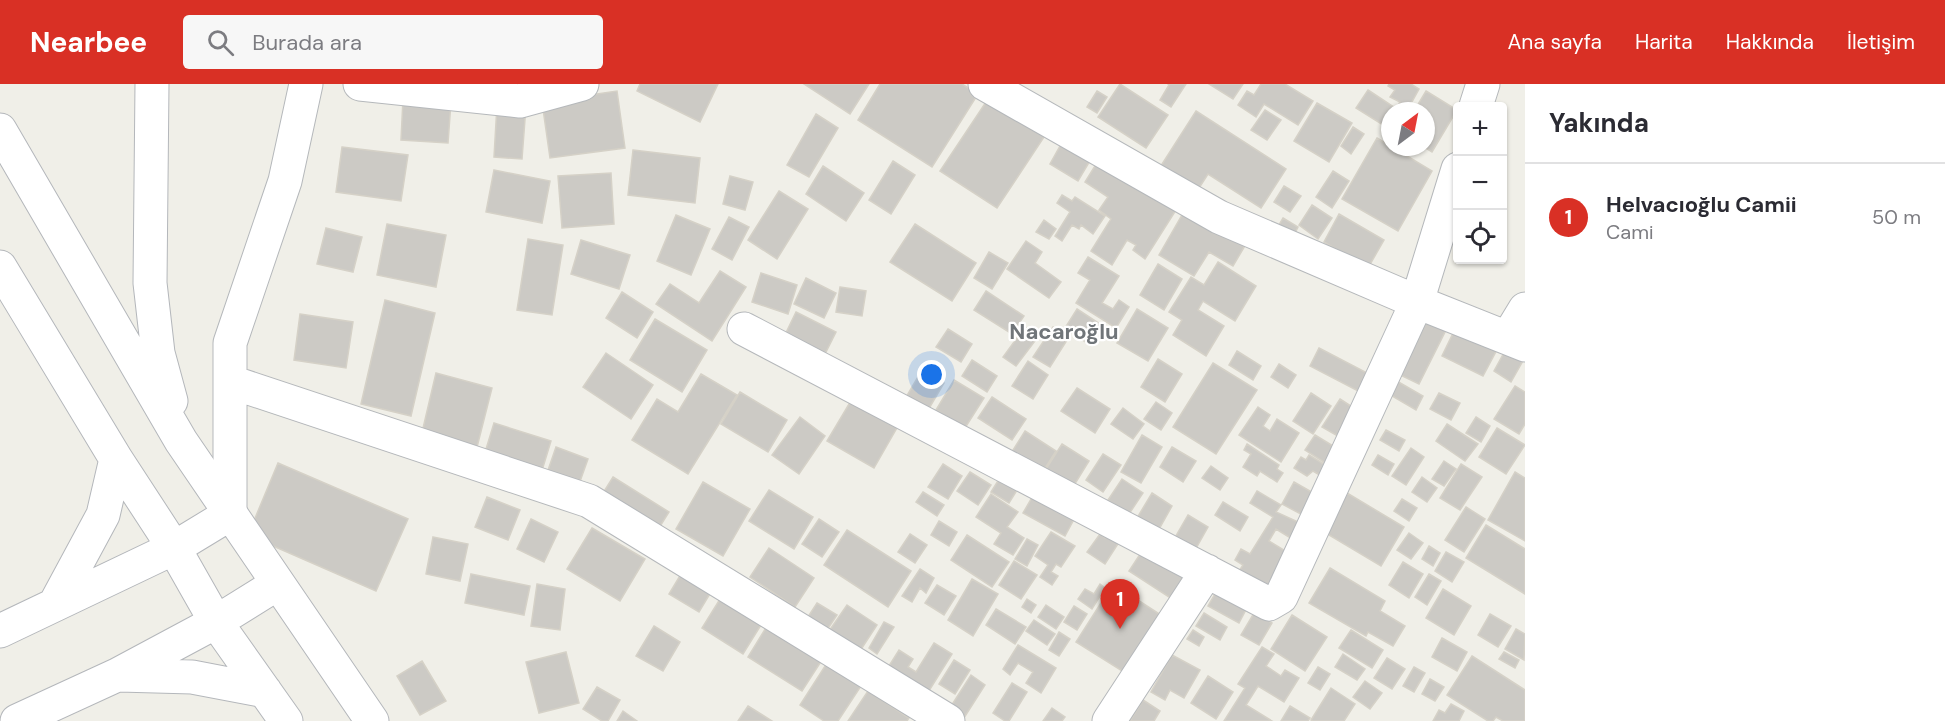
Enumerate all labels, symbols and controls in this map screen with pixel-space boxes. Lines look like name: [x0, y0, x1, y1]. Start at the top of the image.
search box: [183, 15, 603, 69]
text: Nearbee: [30, 24, 147, 61]
icon: search: [204, 26, 237, 59]
text: Burada ara: [252, 28, 362, 57]
text: Ana sayfa: [1507, 28, 1602, 56]
text: Harita: [1635, 28, 1693, 56]
text: Hakkında: [1726, 28, 1814, 56]
text: İletişim: [1847, 28, 1915, 56]
north arrow: [1381, 102, 1435, 156]
map controls: [1453, 102, 1507, 264]
button: +: [1453, 102, 1507, 156]
text: Yakında: [1549, 106, 1649, 140]
button: −: [1453, 156, 1507, 210]
text: Helvacıoğlu Camii: [1606, 190, 1797, 219]
text: 1: [1565, 204, 1572, 230]
text: 50 m: [1872, 204, 1921, 230]
button: locate: [1453, 210, 1507, 264]
text: Cami: [1606, 219, 1654, 245]
district label: Nacaroğlu: [1009, 317, 1119, 346]
your location: [917, 360, 946, 389]
pin: 1: [1100, 580, 1140, 629]

